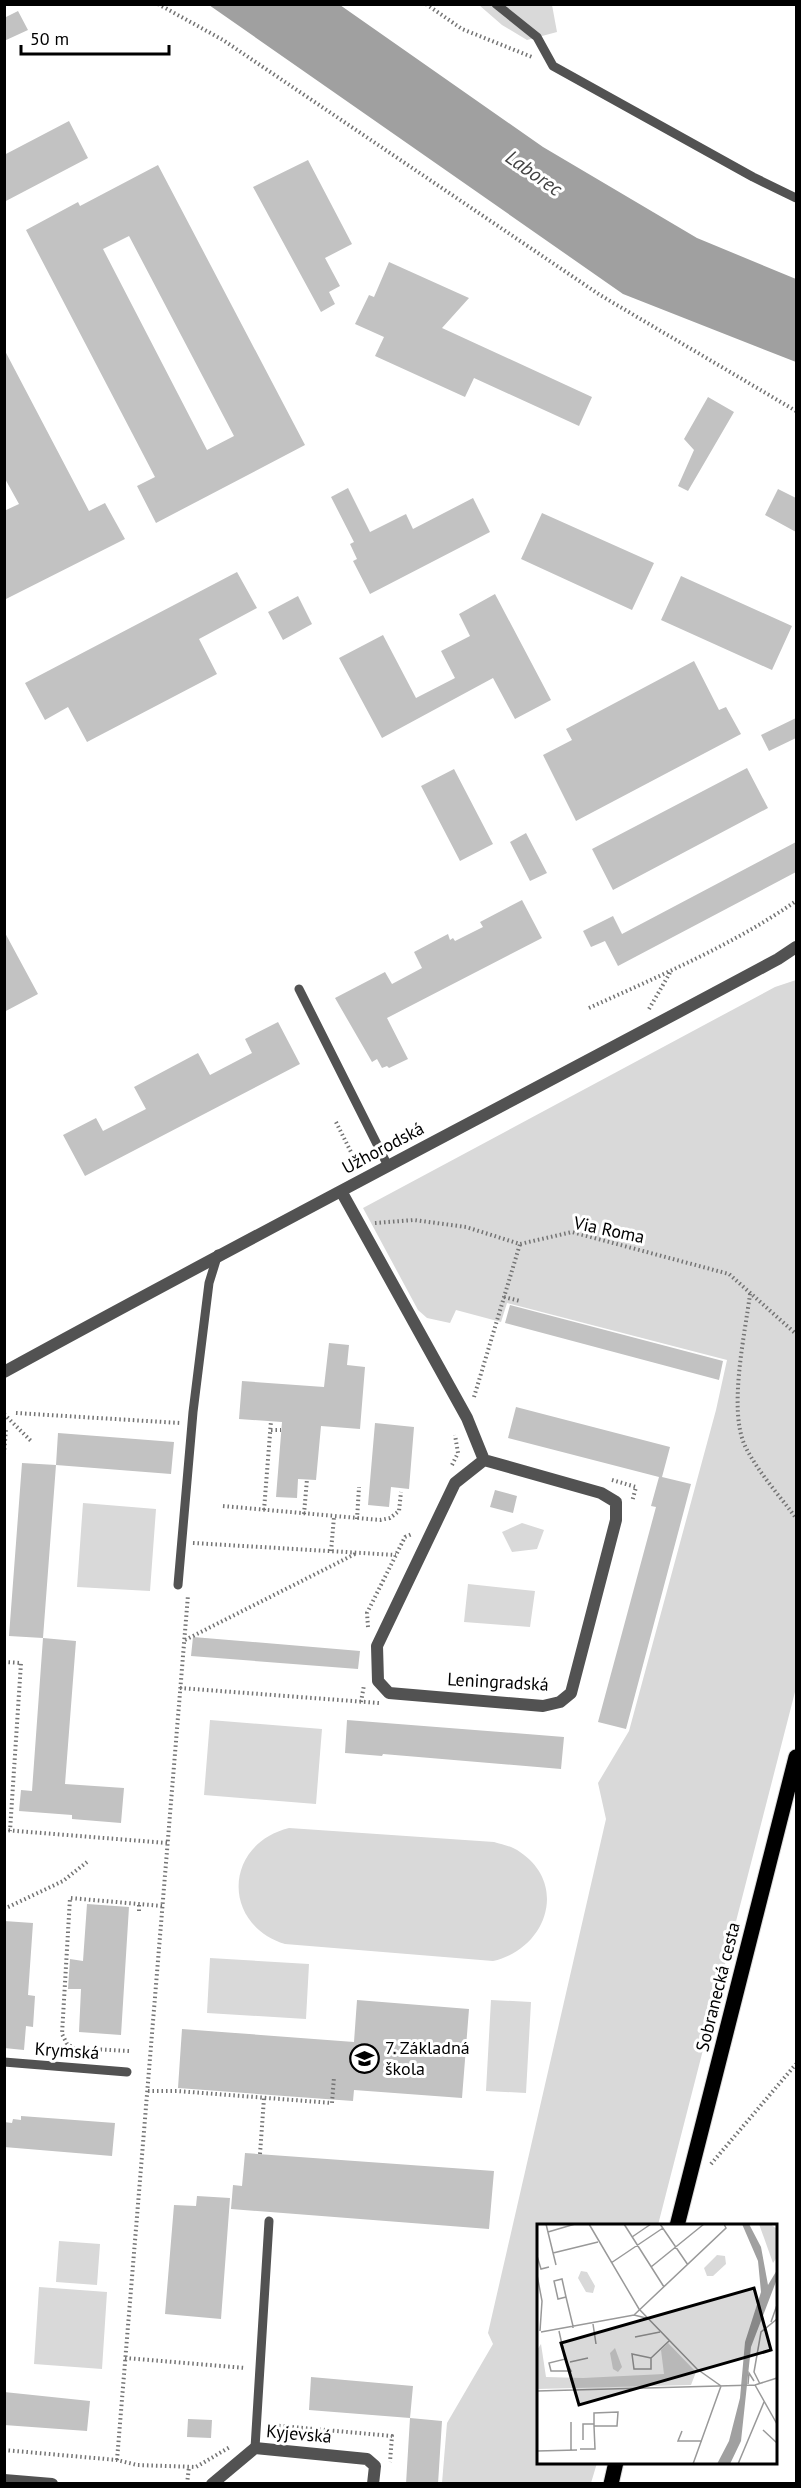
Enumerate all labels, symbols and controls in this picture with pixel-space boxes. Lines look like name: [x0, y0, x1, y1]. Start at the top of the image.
scale bar: [21, 18, 170, 56]
text: 50 m: [30, 27, 69, 50]
water label: Laborec: [501, 144, 568, 202]
street label: Užhorodská: [338, 1116, 428, 1179]
street label: Via Roma: [571, 1211, 647, 1248]
street label: Leningradská: [447, 1667, 549, 1696]
street label: Sobranecká cesta: [690, 1920, 745, 2054]
place label: 7. Základná škola: [385, 2036, 470, 2080]
street label: Krymská: [34, 2037, 100, 2064]
school or university icon: 7. Základná škola: [348, 2042, 380, 2074]
inset map: [537, 2224, 777, 2464]
street label: Kyjevská: [265, 2419, 333, 2448]

